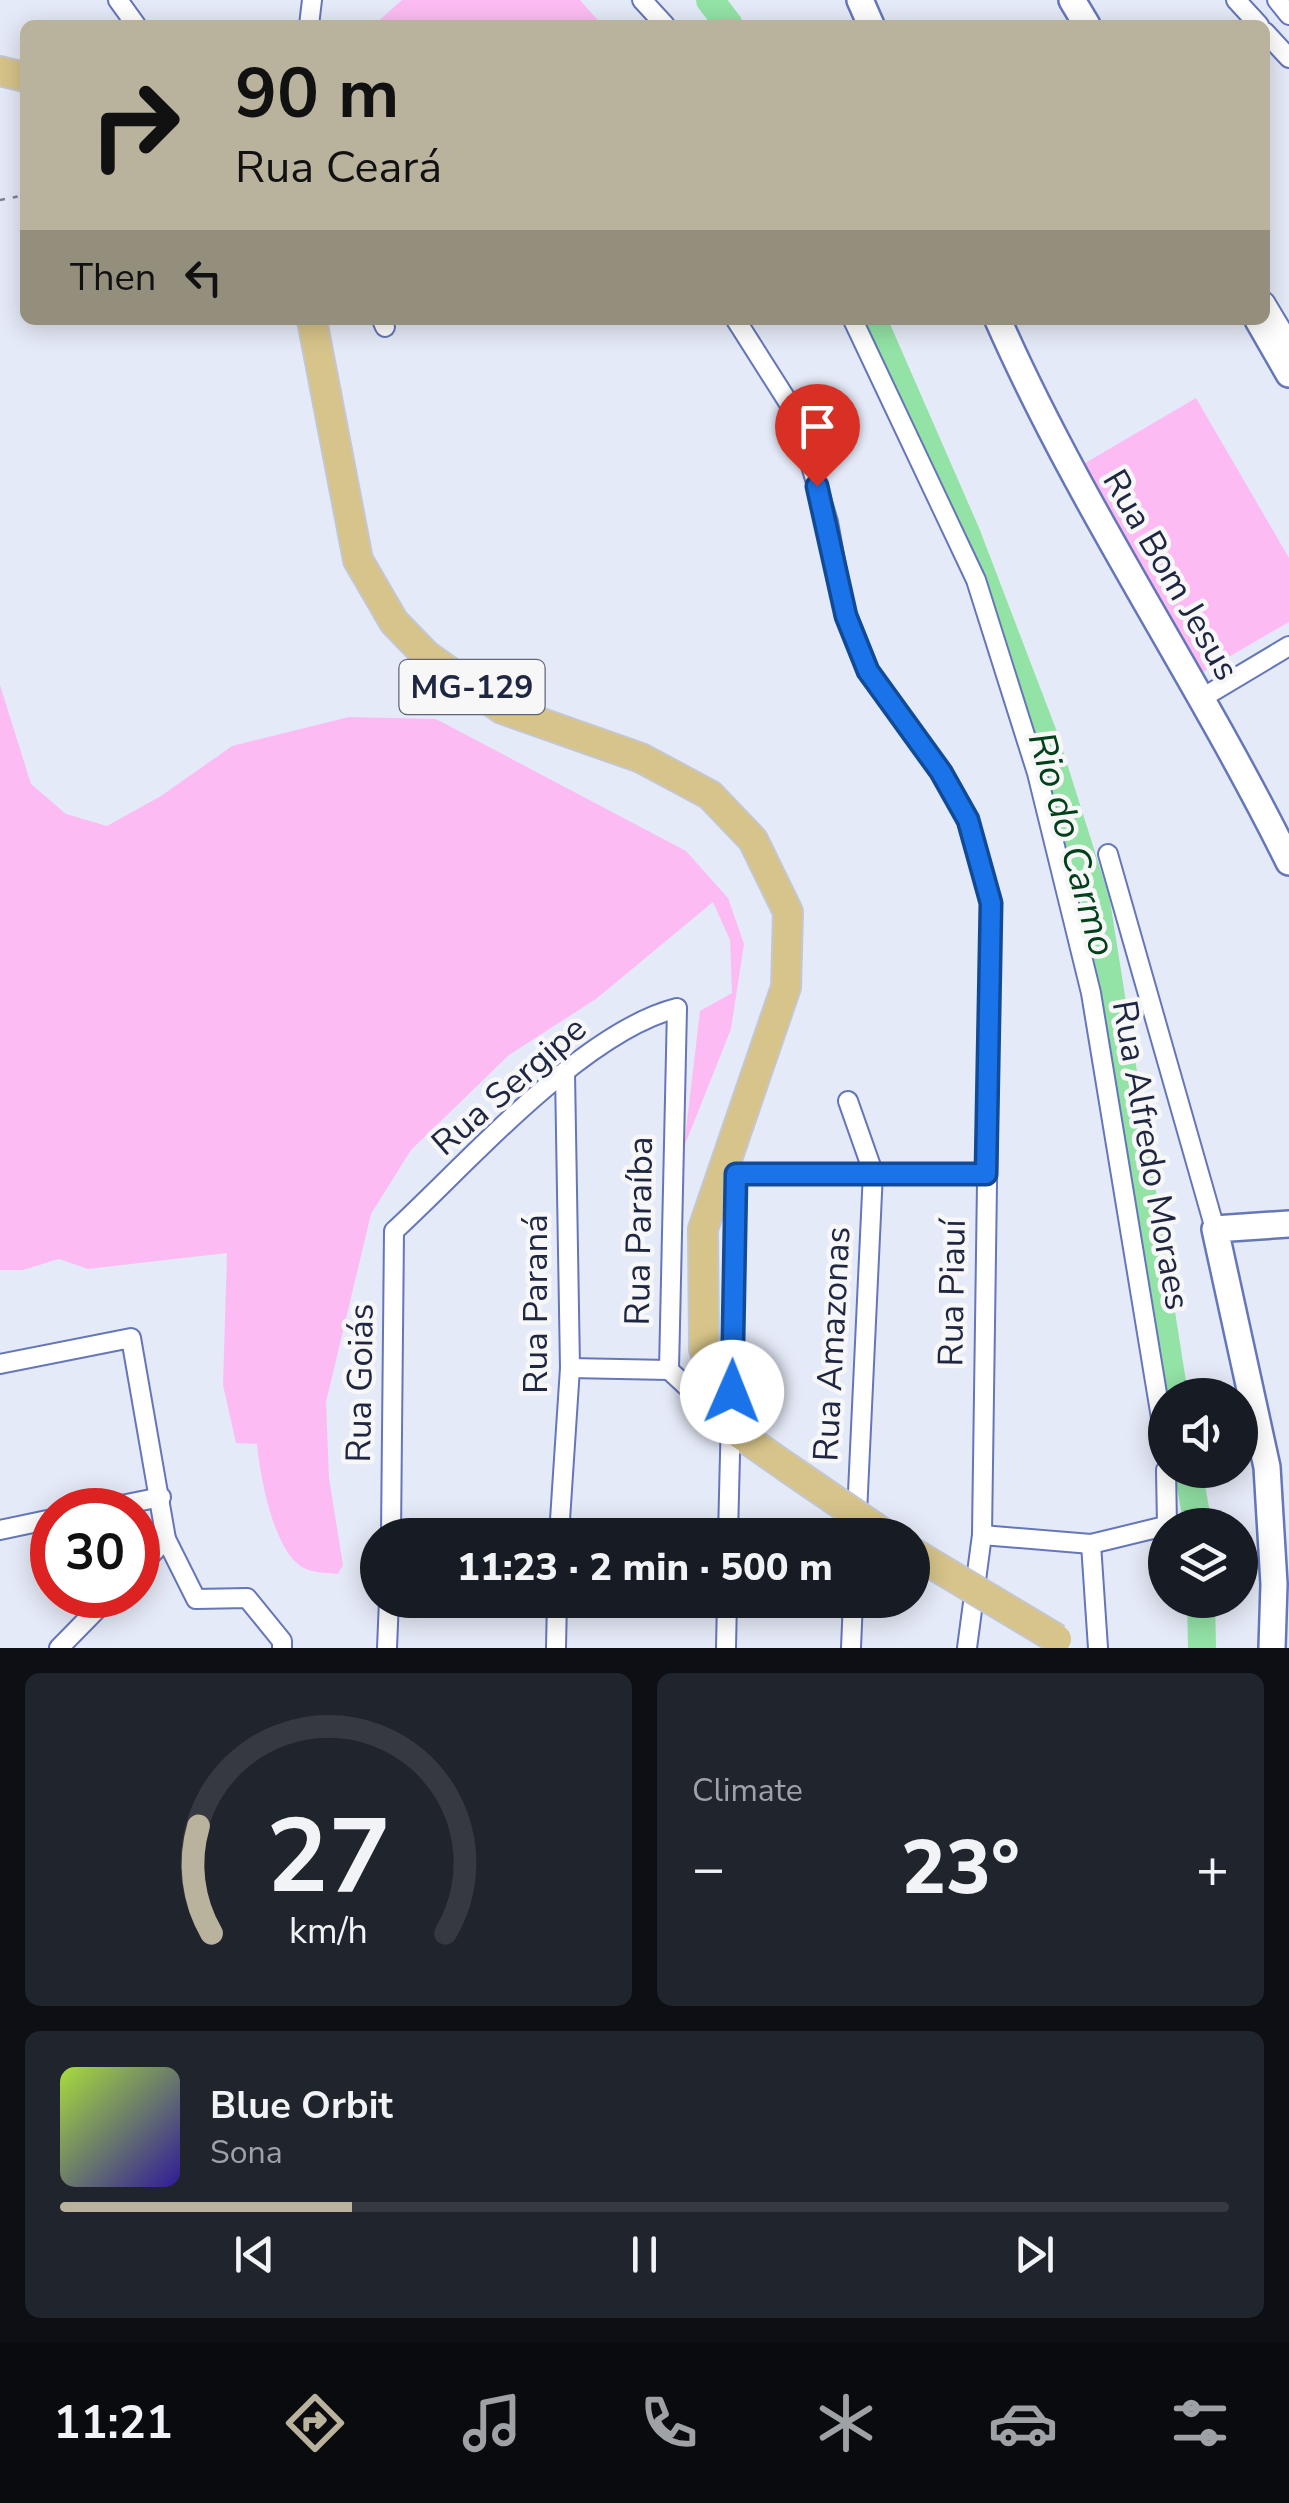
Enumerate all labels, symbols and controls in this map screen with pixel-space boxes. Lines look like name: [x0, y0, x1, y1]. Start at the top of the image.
text: 90 m: [235, 46, 399, 142]
icon: right: [70, 60, 200, 190]
text: Rua Ceará: [235, 137, 442, 198]
icon: left: [176, 250, 231, 305]
text: Then: [70, 252, 156, 303]
pin: [775, 384, 860, 487]
icon: arrive: [790, 399, 845, 454]
street label: Rua Bom Jesus: [1092, 461, 1250, 689]
road number: MG-129: [400, 660, 544, 714]
water label: Rio do Carmo: [1016, 726, 1128, 962]
street label: Rua Alfredo Moraes: [1101, 997, 1201, 1313]
street label: Rua Sergipe: [422, 1006, 596, 1166]
street label: Rua Paraíba: [614, 1136, 664, 1326]
street label: Rua Paraná: [512, 1214, 559, 1394]
street label: Rua Piauí: [927, 1217, 977, 1367]
street label: Rua Amazonas: [802, 1225, 862, 1463]
street label: Rua Goiás: [335, 1303, 385, 1463]
position arrow: [680, 1340, 784, 1444]
map controls: [1148, 1378, 1258, 1618]
button: sound: [1148, 1378, 1258, 1488]
speed limit sign: 30: [30, 1488, 160, 1618]
button: layers: [1148, 1508, 1258, 1618]
text: 11:23 · 2 min · 500 m: [457, 1542, 833, 1593]
text: Climate: [692, 1769, 803, 1812]
text: 27: [266, 1786, 391, 1928]
text: 23°: [901, 1817, 1020, 1919]
text: −: [692, 1831, 725, 1906]
text: +: [1196, 1831, 1229, 1906]
text: km/h: [289, 1907, 368, 1956]
text: Blue Orbit: [210, 2080, 393, 2131]
text: Sona: [210, 2131, 283, 2174]
icon: previous: [227, 2227, 282, 2282]
icon: pause: [617, 2227, 672, 2282]
icon: next: [1007, 2227, 1062, 2282]
icon: directions: [280, 2388, 350, 2458]
icon: music: [457, 2388, 527, 2458]
icon: phone: [634, 2388, 704, 2458]
icon: climate: [811, 2388, 881, 2458]
icon: car: [988, 2388, 1058, 2458]
icon: filters: [1165, 2388, 1235, 2458]
text: 11:21: [54, 2393, 173, 2454]

